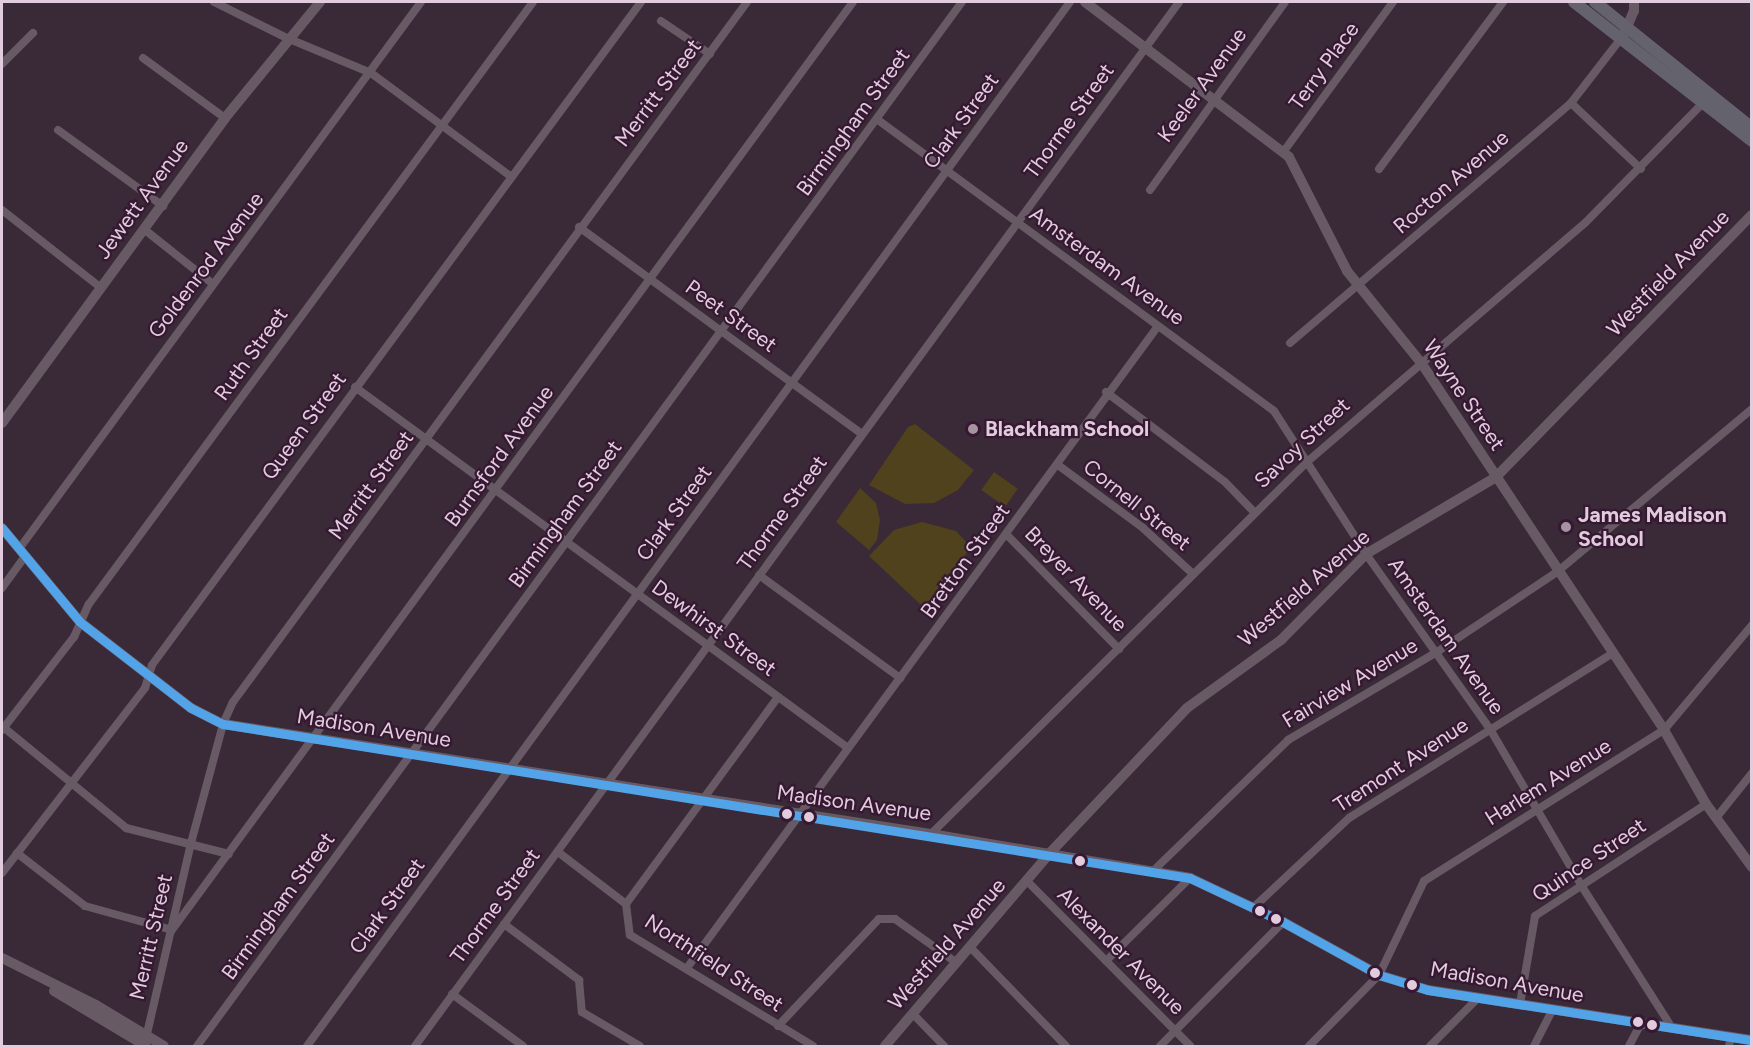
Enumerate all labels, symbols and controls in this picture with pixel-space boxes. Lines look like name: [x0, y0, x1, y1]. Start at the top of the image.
street label: Terry Place: [1284, 17, 1364, 115]
street label: Keeler Avenue: [1152, 23, 1252, 147]
street label: Merritt Street: [609, 34, 707, 152]
street label: Birmingham Street: [791, 43, 915, 201]
street label: Thorme Street: [1019, 59, 1119, 183]
street label: Clark Street: [918, 68, 1004, 174]
street label: Rocton Avenue: [1388, 125, 1514, 239]
street label: Jewett Avenue: [90, 134, 194, 264]
street label: Goldenrod Avenue: [143, 187, 269, 343]
street label: Amsterdam Avenue: [1025, 201, 1189, 331]
street label: Westfield Avenue: [1601, 205, 1735, 341]
street label: Peet Street: [680, 274, 782, 358]
street label: Ruth Street: [209, 303, 293, 405]
street label: Wayne Street: [1418, 335, 1510, 455]
street label: Queen Street: [257, 367, 351, 485]
street label: Burnsford Avenue: [439, 380, 559, 532]
street label: Savoy Street: [1249, 393, 1355, 493]
place label: Blackham School: [985, 416, 1149, 442]
marker: Blackham School: [966, 422, 980, 436]
street label: Merritt Street: [323, 426, 419, 544]
street label: Birmingham Street: [503, 435, 627, 593]
street label: Thorme Street: [732, 451, 832, 575]
street label: Cornell Street: [1078, 454, 1196, 556]
street label: Clark Street: [631, 460, 717, 566]
street label: Bretton Street: [915, 499, 1015, 623]
place label: James Madison School: [1578, 502, 1727, 552]
marker: James Madison School: [1559, 520, 1573, 534]
street label: Breyer Avenue: [1019, 521, 1133, 637]
street label: Westfield Avenue: [1233, 524, 1375, 652]
street label: Amsterdam Avenue: [1383, 553, 1509, 719]
street label: Dewhirst Street: [647, 574, 781, 682]
street label: Fairview Avenue: [1278, 633, 1422, 733]
street label: Madison Avenue: [295, 703, 453, 753]
street label: Tremont Avenue: [1329, 712, 1473, 818]
street label: Harlem Avenue: [1480, 733, 1616, 831]
street label: Madison Avenue: [775, 780, 933, 826]
unlabelled marker: [781, 808, 793, 820]
unlabelled marker: [803, 811, 815, 823]
street label: Quince Street: [1527, 813, 1651, 907]
street label: Birmingham Street: [216, 827, 340, 985]
street label: Thorme Street: [445, 844, 545, 968]
street label: Clark Street: [344, 853, 430, 959]
unlabelled marker: [1074, 855, 1086, 867]
street label: Merritt Street: [124, 872, 178, 1002]
street label: Westfield Avenue: [883, 873, 1011, 1015]
street label: Alexander Avenue: [1052, 882, 1190, 1020]
unlabelled marker: [1254, 905, 1266, 917]
street label: Northfield Street: [640, 909, 788, 1017]
unlabelled marker: [1270, 913, 1282, 925]
street label: Madison Avenue: [1428, 956, 1586, 1008]
unlabelled marker: [1369, 967, 1381, 979]
unlabelled marker: [1406, 979, 1418, 991]
unlabelled marker: [1632, 1016, 1644, 1028]
unlabelled marker: [1646, 1019, 1658, 1031]

